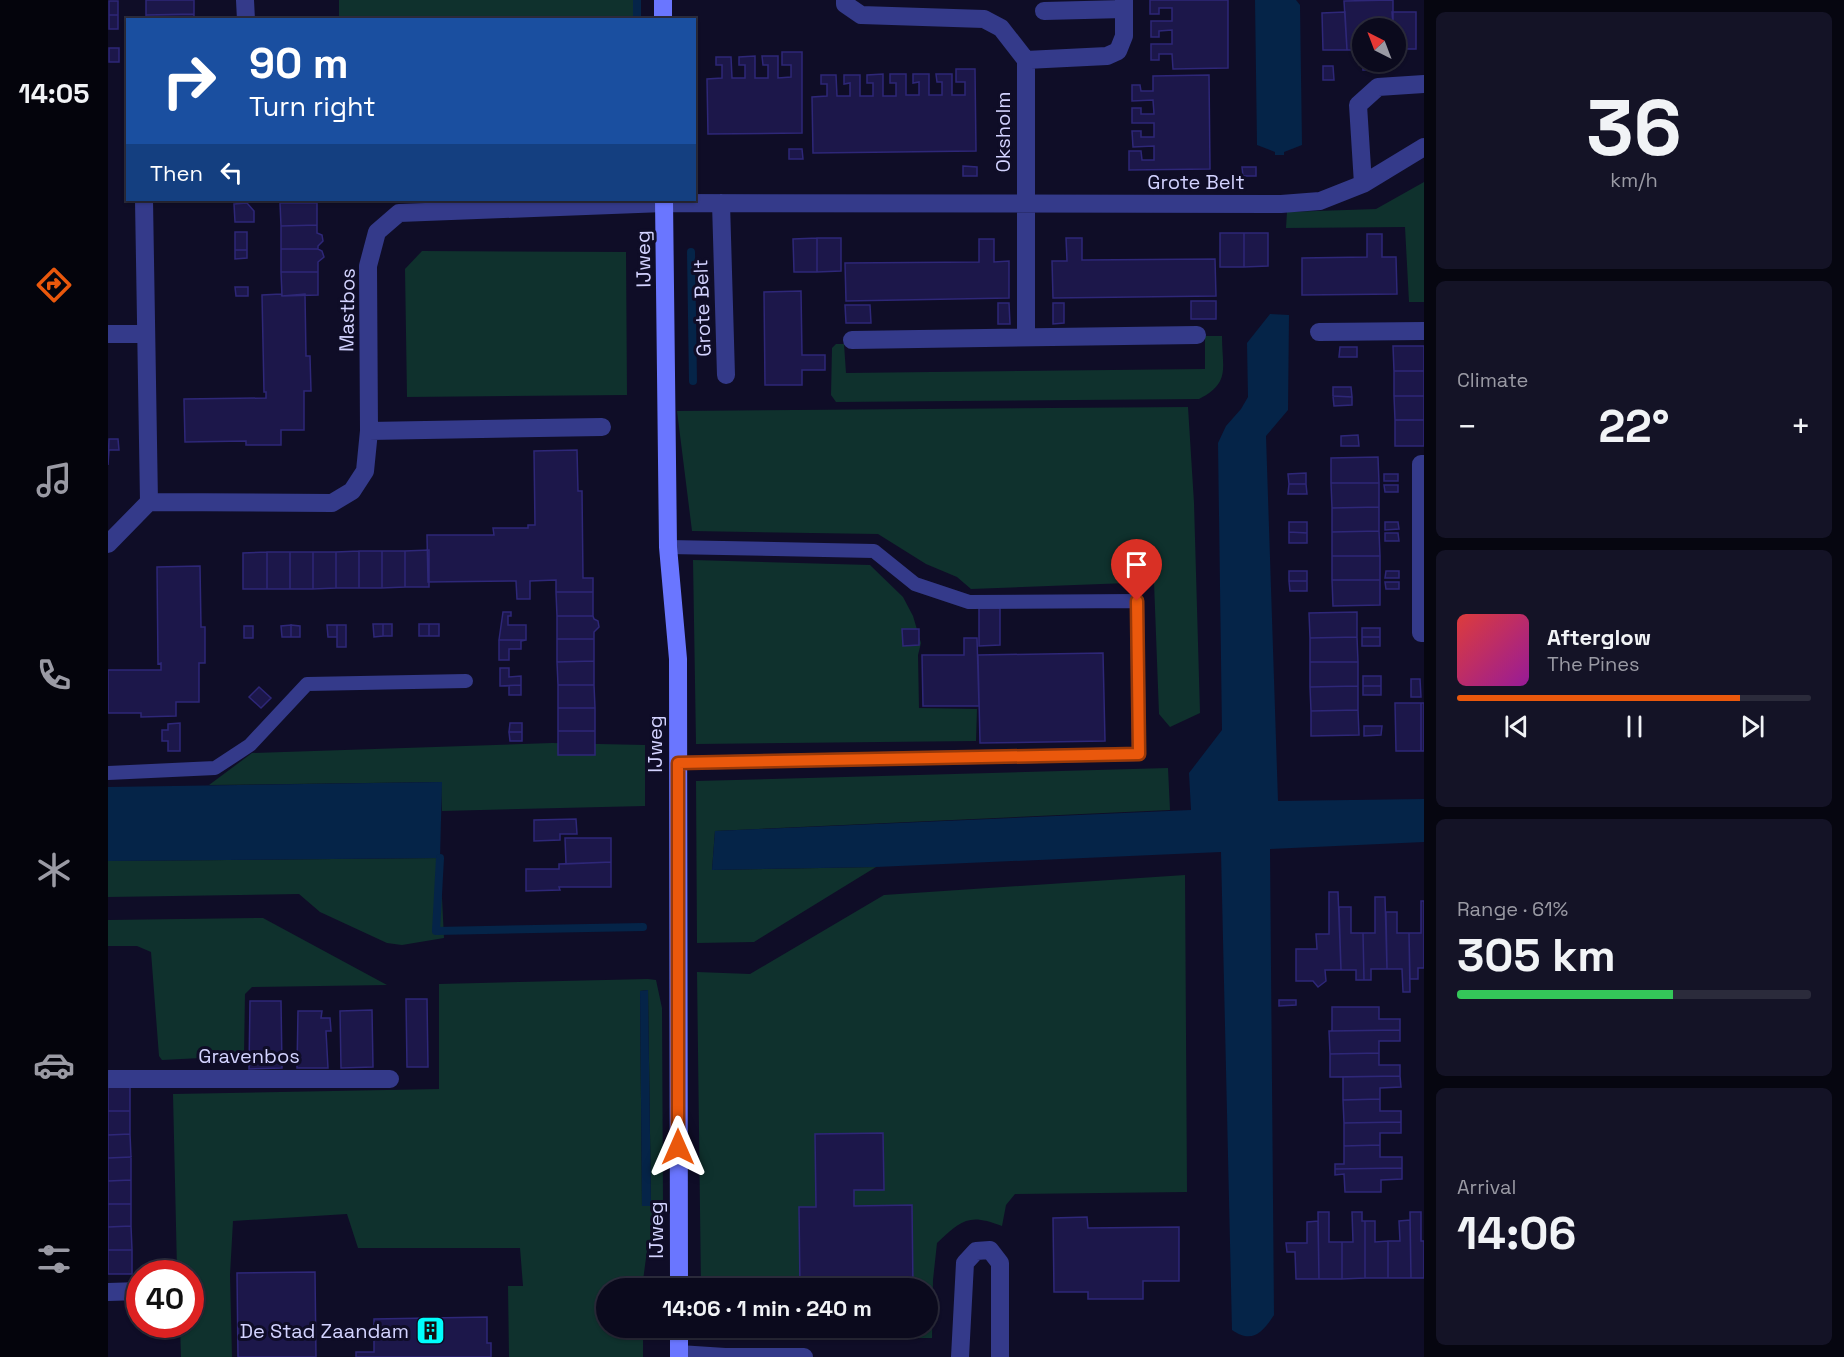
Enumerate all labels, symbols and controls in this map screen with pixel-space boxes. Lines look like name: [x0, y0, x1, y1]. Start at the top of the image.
north arrow: [1352, 18, 1406, 72]
map controls: [1352, 18, 1406, 72]
text: 90 m: [249, 37, 349, 90]
icon: right: [150, 42, 228, 120]
text: 14:05: [18, 76, 90, 111]
text: 36: [1586, 78, 1682, 178]
text: Turn right: [249, 89, 376, 124]
street label: Oksholm: [990, 91, 1016, 173]
icon: left: [215, 156, 248, 189]
text: Then: [150, 159, 203, 187]
text: km/h: [1610, 167, 1658, 193]
street label: Grote Belt: [1147, 169, 1245, 195]
street label: IJweg: [630, 230, 656, 288]
street label: Grote Belt: [687, 259, 717, 357]
icon: directions: [33, 264, 75, 306]
street label: Mastbos: [333, 268, 361, 352]
text: Climate: [1457, 367, 1528, 393]
text: 22°: [1598, 398, 1670, 455]
text: −: [1457, 406, 1477, 448]
text: +: [1791, 406, 1811, 448]
icon: music: [33, 459, 75, 501]
pin: [1111, 539, 1162, 601]
icon: arrive: [1120, 548, 1153, 581]
text: Afterglow: [1547, 623, 1651, 651]
text: The Pines: [1547, 651, 1640, 677]
icon: phone: [33, 654, 75, 696]
icon: previous: [1500, 710, 1533, 743]
icon: pause: [1618, 710, 1651, 743]
icon: next: [1736, 710, 1769, 743]
street label: IJweg: [642, 715, 668, 773]
icon: climate: [33, 849, 75, 891]
text: Range · 61%: [1457, 896, 1568, 922]
text: 305 km: [1457, 927, 1616, 984]
street label: Gravenbos: [198, 1043, 300, 1069]
icon: car: [33, 1044, 75, 1086]
position arrow: [646, 1115, 710, 1179]
text: Arrival: [1457, 1174, 1516, 1200]
street label: IJweg: [643, 1201, 669, 1259]
text: 14:06: [1457, 1205, 1576, 1262]
icon: filters: [33, 1238, 75, 1280]
speed limit sign: 40: [126, 1260, 204, 1338]
text: 14:06 · 1 min · 240 m: [662, 1294, 872, 1322]
building icon: De Stad Zaandam: [414, 1315, 446, 1347]
place label: De Stad Zaandam: [240, 1318, 409, 1344]

